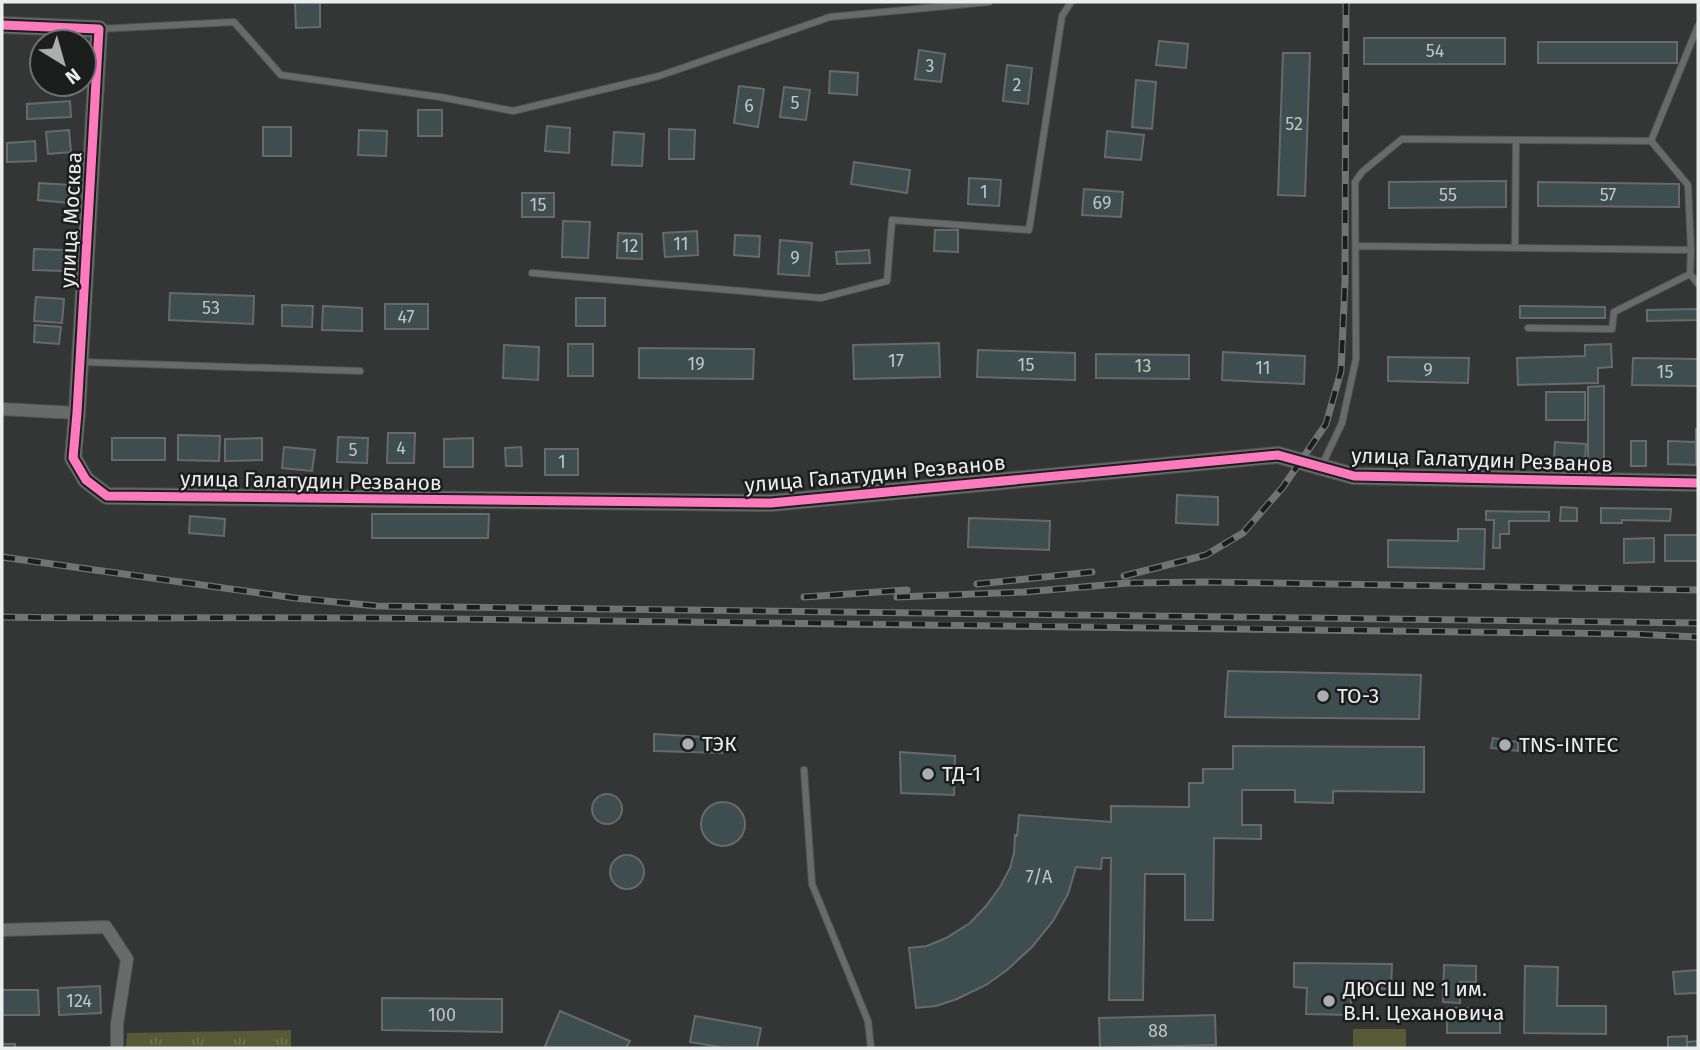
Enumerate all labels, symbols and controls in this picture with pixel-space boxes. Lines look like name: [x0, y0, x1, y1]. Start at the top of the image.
north arrow: [28, 28, 98, 98]
house number: 54: [1426, 40, 1445, 62]
house number: 3: [926, 55, 934, 77]
text: N: [61, 63, 85, 89]
house number: 2: [1013, 74, 1022, 96]
house number: 5: [790, 92, 800, 114]
house number: 6: [744, 95, 754, 117]
house number: 52: [1285, 113, 1303, 135]
street label: улица Москва: [54, 151, 88, 289]
house number: 1: [980, 181, 988, 203]
house number: 55: [1439, 184, 1457, 206]
house number: 57: [1600, 184, 1616, 206]
house number: 69: [1093, 192, 1111, 214]
house number: 15: [530, 194, 546, 216]
house number: 11: [673, 233, 689, 255]
house number: 12: [622, 235, 638, 257]
house number: 9: [790, 247, 800, 269]
house number: 53: [202, 297, 220, 319]
house number: 47: [397, 306, 415, 328]
house number: 17: [888, 350, 904, 372]
house number: 19: [687, 353, 705, 375]
house number: 15: [1018, 354, 1034, 376]
house number: 13: [1135, 355, 1151, 377]
house number: 11: [1255, 357, 1271, 379]
house number: 9: [1423, 359, 1433, 381]
house number: 15: [1657, 361, 1673, 383]
house number: 4: [396, 437, 406, 459]
house number: 5: [348, 439, 358, 461]
street label: улица Галатудин Резванов: [1351, 442, 1613, 478]
street label: улица Галатудин Резванов: [744, 450, 1006, 498]
house number: 1: [558, 451, 566, 473]
street label: улица Галатудин Резванов: [180, 466, 442, 496]
place label: ТО-3: [1337, 683, 1379, 709]
marker: ТО-3: [1315, 688, 1331, 704]
place label: ТЭК: [702, 731, 737, 757]
place label: TNS-INTEC: [1519, 732, 1618, 758]
marker: ТЭК: [680, 736, 696, 752]
marker: TNS-INTEC: [1497, 737, 1513, 753]
place label: ТД-1: [942, 761, 981, 787]
marker: ТД-1: [920, 766, 936, 782]
house number: 7/А: [1026, 866, 1053, 888]
place label: ДЮСШ № 1 им. В.Н. Цехановича: [1342, 976, 1504, 1026]
house number: 124: [66, 990, 92, 1012]
marker: ДЮСШ № 1 им. В.Н. Цехановича: [1321, 993, 1337, 1009]
house number: 100: [428, 1004, 456, 1026]
house number: 88: [1148, 1020, 1168, 1042]

